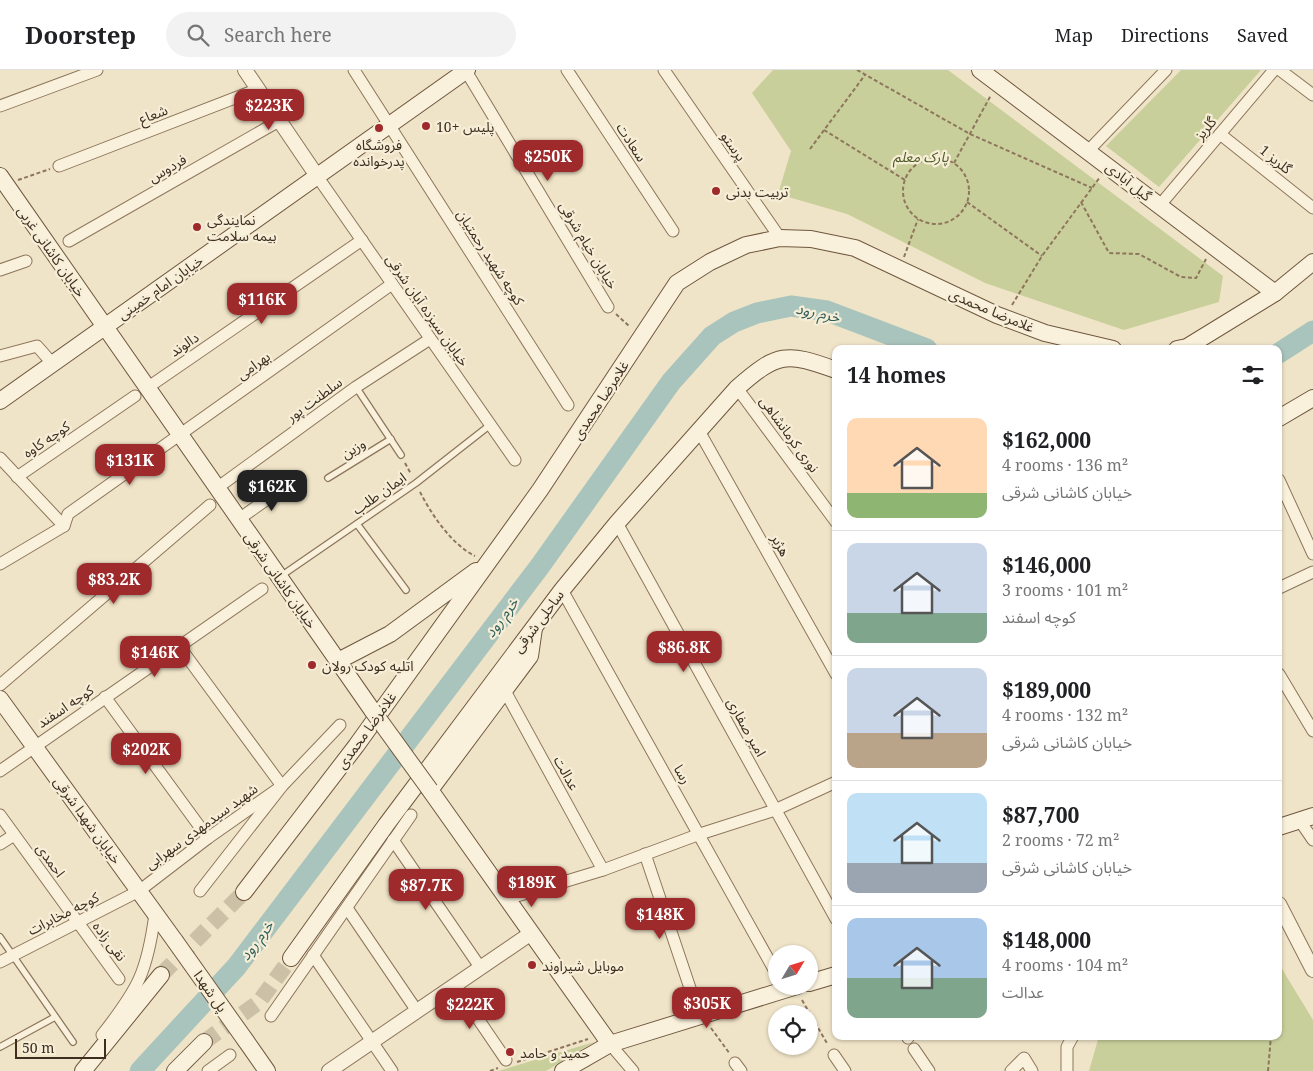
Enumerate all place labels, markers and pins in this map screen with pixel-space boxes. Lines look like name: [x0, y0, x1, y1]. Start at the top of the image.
pin: $223K: [234, 88, 304, 131]
place label: پلیس +10: [436, 117, 495, 137]
marker: پلیس +10: [420, 120, 432, 132]
marker: فروشگاه پدرخوانده: [373, 122, 385, 134]
place label: فروشگاه پدرخوانده: [353, 135, 405, 171]
pin: $250K: [513, 140, 583, 182]
place label: تربیت بدنی: [726, 182, 789, 201]
marker: تربیت بدنی: [710, 185, 722, 197]
place label: نمایندگی بیمه سلامت: [207, 210, 277, 245]
marker: نمایندگی بیمه سلامت: [191, 221, 203, 233]
pin: $116K: [227, 282, 297, 325]
pin: $131K: [95, 444, 165, 486]
pin: $162K: [237, 470, 307, 512]
pin: $83.2K: [73, 562, 155, 605]
pin: $86.8K: [643, 630, 725, 673]
pin: $146K: [120, 636, 190, 678]
place label: اتلیه کودک رولان: [322, 656, 414, 675]
marker: اتلیه کودک رولان: [306, 659, 318, 671]
pin: $202K: [111, 732, 181, 775]
pin: $189K: [497, 866, 567, 908]
pin: $87.7K: [385, 868, 467, 911]
pin: $148K: [625, 898, 695, 940]
place label: موبایل شیراوند: [542, 956, 624, 975]
marker: موبایل شیراوند: [526, 959, 538, 971]
pin: $305K: [672, 986, 742, 1029]
pin: $222K: [435, 988, 505, 1030]
place label: حمید و حامد: [520, 1043, 590, 1062]
marker: حمید و حامد: [504, 1046, 516, 1058]

